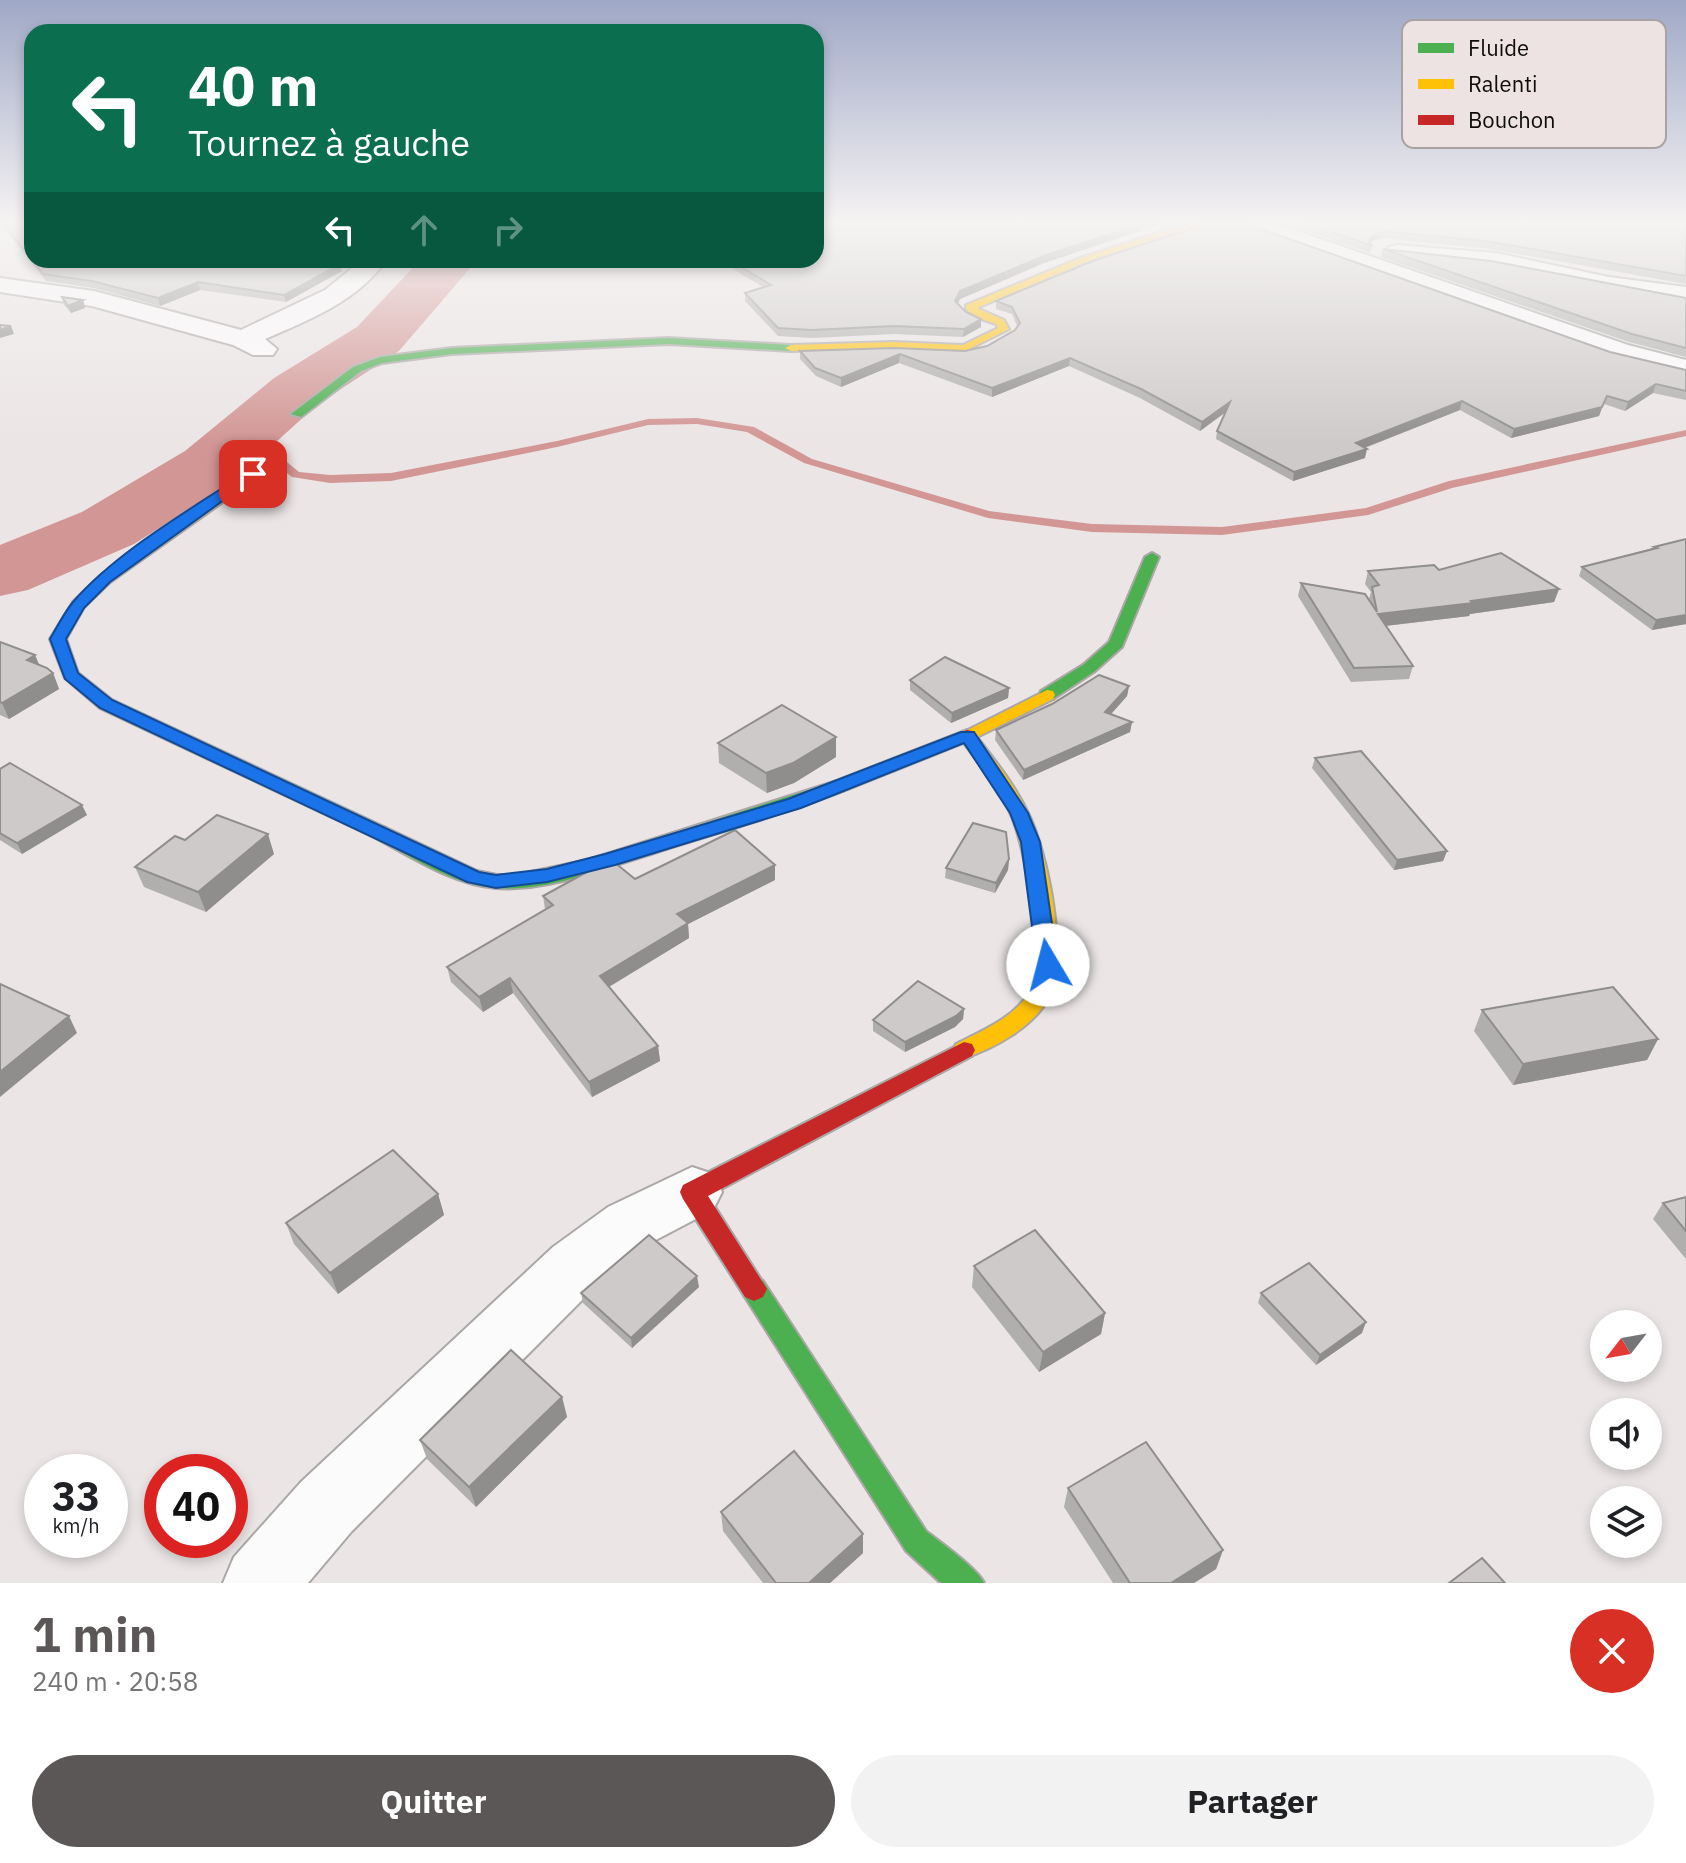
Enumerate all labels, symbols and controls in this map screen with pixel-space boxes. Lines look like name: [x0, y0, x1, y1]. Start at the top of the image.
legend: [1402, 20, 1666, 148]
text: Fluide: [1468, 33, 1529, 62]
text: 40 m: [188, 49, 318, 121]
icon: left: [56, 56, 160, 160]
text: Ralenti: [1468, 69, 1537, 98]
text: Bouchon: [1468, 105, 1556, 134]
text: Tournez à gauche: [188, 119, 470, 166]
icon: left: [318, 208, 362, 252]
icon: ahead: [402, 208, 446, 252]
icon: right: [486, 208, 530, 252]
pin: [219, 440, 287, 508]
icon: arrive: [231, 452, 275, 496]
position arrow: [1006, 923, 1090, 1007]
north arrow: [1590, 1310, 1662, 1382]
map controls: [1590, 1310, 1662, 1558]
button: sound: [1590, 1398, 1662, 1470]
speed limit sign: 40: [144, 1454, 248, 1558]
text: 33: [52, 1470, 100, 1522]
button: layers: [1590, 1486, 1662, 1558]
text: km/h: [52, 1512, 100, 1539]
text: 1 min: [32, 1603, 157, 1665]
button: close: [1570, 1609, 1654, 1693]
text: 240 m · 20:58: [32, 1664, 198, 1698]
button: Quitter: [32, 1755, 835, 1847]
button: Partager: [851, 1755, 1654, 1847]

